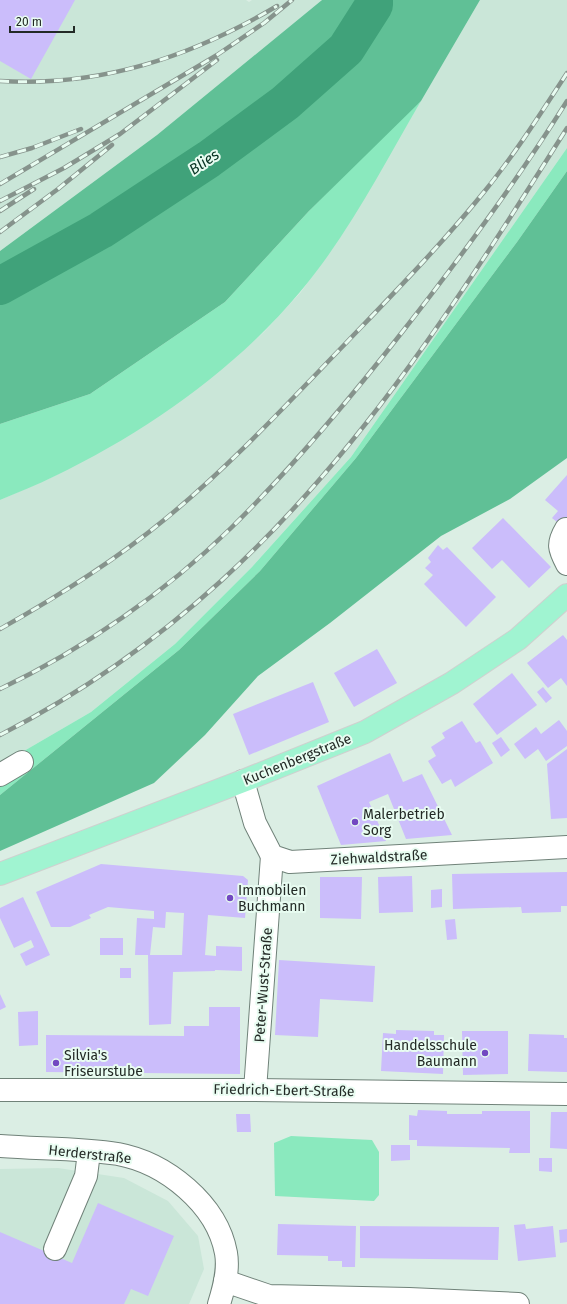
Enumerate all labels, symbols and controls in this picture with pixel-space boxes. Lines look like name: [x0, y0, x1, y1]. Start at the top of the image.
scale bar: [10, 8, 74, 34]
text: 20 m: [16, 15, 42, 29]
water label: Blies: [186, 145, 222, 178]
street label: Kuchenbergstraße: [241, 730, 354, 789]
place label: Malerbetrieb Sorg: [363, 806, 445, 839]
marker: Malerbetrieb Sorg: [350, 817, 360, 827]
street label: Ziehwaldstraße: [330, 846, 428, 869]
place label: Immobilen Buchmann: [238, 882, 306, 915]
marker: Immobilen Buchmann: [225, 893, 235, 903]
street label: Peter-Wust-Straße: [251, 927, 276, 1043]
place label: Handelsschule Baumann: [384, 1037, 477, 1070]
place label: Silvia's Friseurstube: [64, 1047, 143, 1080]
marker: Handelsschule Baumann: [480, 1048, 490, 1058]
marker: Silvia's Friseurstube: [51, 1058, 61, 1068]
street label: Friedrich-Ebert-Straße: [213, 1081, 355, 1100]
street label: Herderstraße: [48, 1142, 132, 1167]

